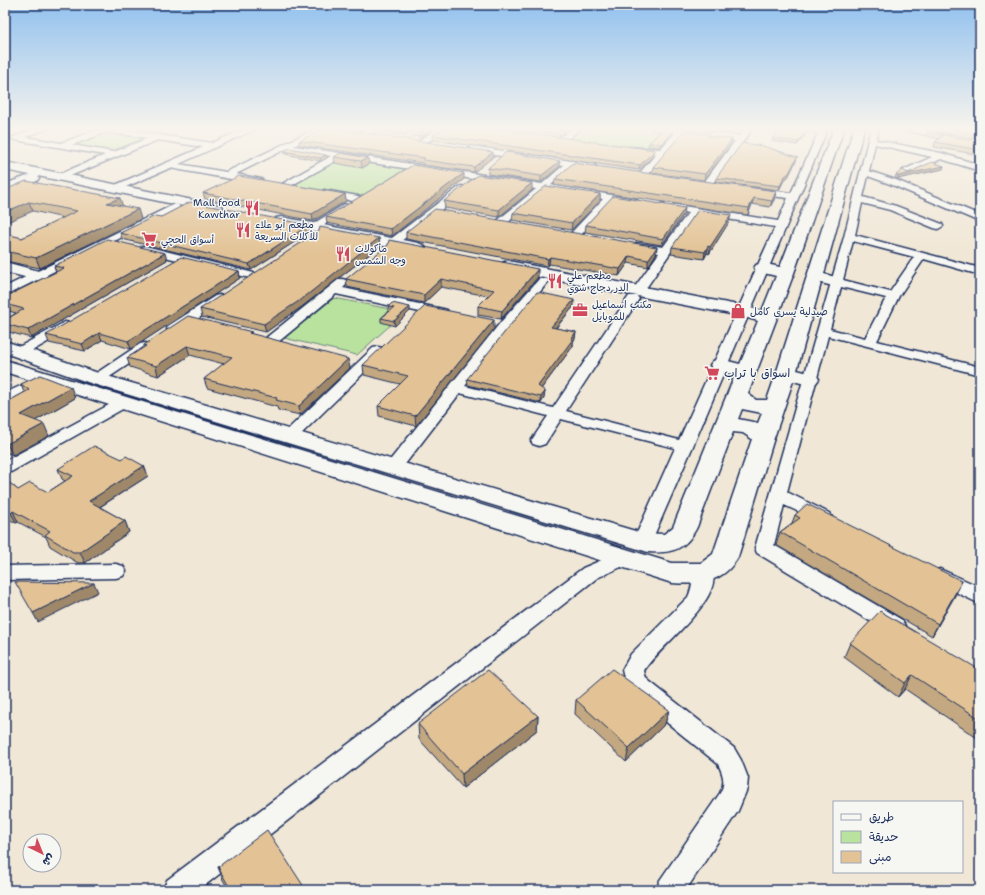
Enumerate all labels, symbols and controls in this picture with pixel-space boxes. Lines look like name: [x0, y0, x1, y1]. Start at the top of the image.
place label: Mall food Kawthar: [193, 196, 241, 221]
restaurant icon: Mall food Kawthar: [243, 199, 261, 217]
place label: مطعم أبو علاء للأكلات السريعة: [255, 218, 318, 243]
restaurant icon: مطعم أبو علاء للأكلات السريعة: [234, 221, 252, 239]
supermarket icon: أسواق الحچي: [140, 230, 158, 248]
place label: أسواق الحچي: [161, 233, 215, 249]
place label: مأكولات وجه الشمس: [355, 242, 406, 267]
restaurant icon: مأكولات وجه الشمس: [334, 245, 352, 263]
place label: مطعم علي الدر دجاج شوي: [567, 269, 628, 296]
restaurant icon: مطعم علي الدر دجاج شوي: [546, 272, 564, 290]
place label: مكنب اسماعيل للموبايل: [592, 298, 652, 323]
office icon: مكنب اسماعيل للموبايل: [571, 301, 589, 319]
shop icon: صيدلية يسرى كامل: [729, 302, 747, 320]
place label: صيدلية يسرى كامل: [750, 305, 828, 318]
supermarket icon: اسواق با تراب: [703, 364, 721, 382]
place label: اسواق با تراب: [724, 365, 790, 381]
legend: [833, 801, 963, 873]
text: طريق: [869, 809, 894, 825]
text: حديقة: [869, 829, 898, 845]
north arrow: [22, 833, 62, 873]
text: مبنى: [869, 849, 892, 865]
text: ش: [39, 850, 58, 870]

